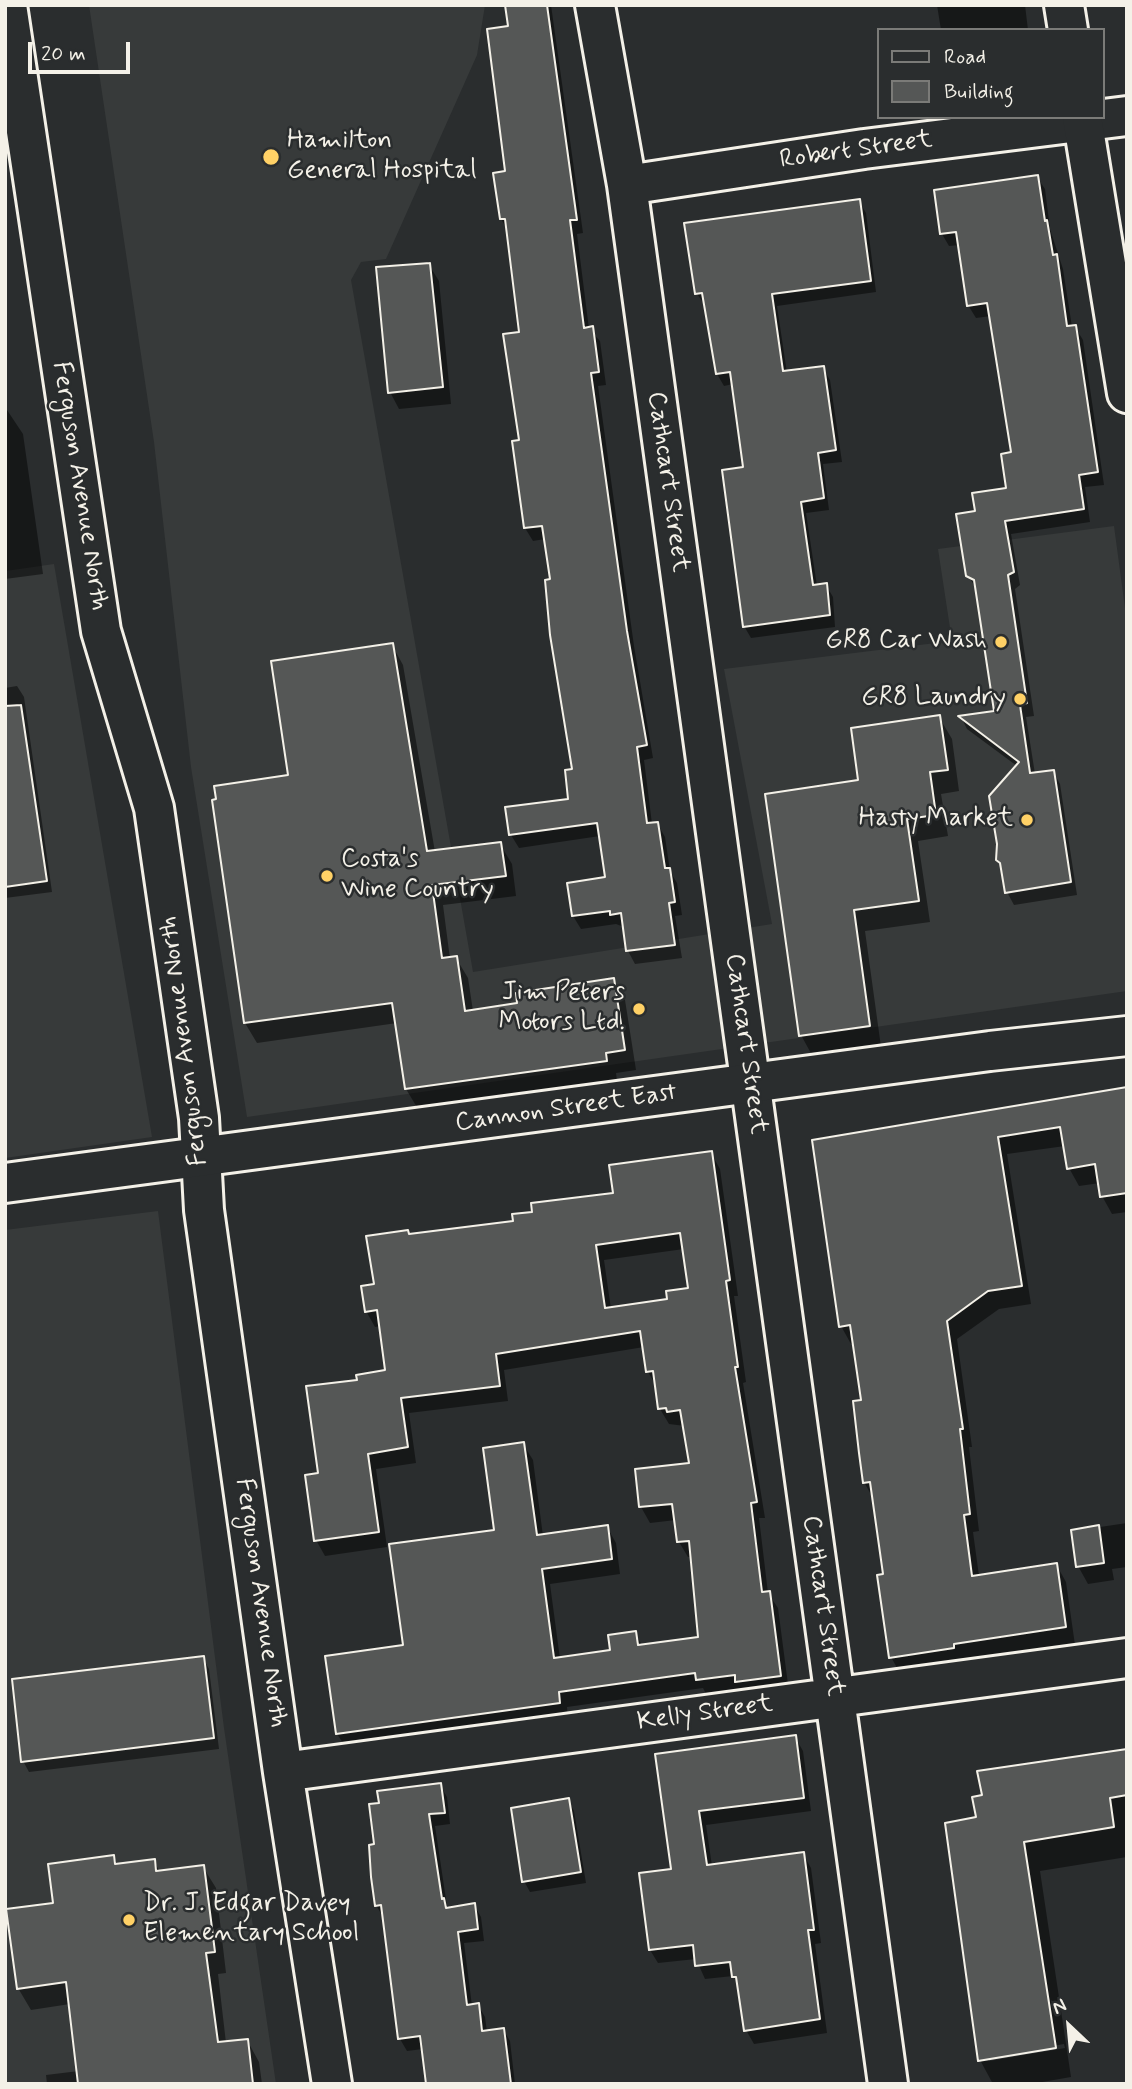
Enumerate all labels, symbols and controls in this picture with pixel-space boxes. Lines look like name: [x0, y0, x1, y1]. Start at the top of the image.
scale bar: [32, 28, 133, 72]
legend: [876, 28, 1104, 119]
text: 20 m: [41, 40, 86, 68]
text: Road: [944, 43, 986, 71]
text: Building: [944, 78, 1014, 106]
street label: Robert Street: [778, 125, 934, 177]
place label: Hamilton General Hospital: [287, 126, 476, 188]
marker: Hamilton General Hospital: [261, 147, 281, 167]
street label: Ferguson Avenue North: [44, 359, 114, 613]
street label: Cathcart Street: [639, 390, 695, 574]
place label: GR8 Car Wash: [825, 626, 987, 658]
marker: GR8 Car Wash: [993, 634, 1009, 650]
place label: GR8 Laundry: [861, 683, 1006, 715]
marker: GR8 Laundry: [1012, 691, 1028, 707]
place label: Hasty Market: [859, 804, 1013, 836]
marker: Hasty Market: [1019, 812, 1035, 828]
place label: Costa's Wine Country: [341, 845, 494, 906]
marker: Costa's Wine Country: [319, 868, 335, 884]
street label: Ferguson Avenue North: [154, 914, 216, 1168]
street label: Cathcart Street: [717, 952, 773, 1136]
place label: Jim Peters Motors Ltd.: [499, 978, 625, 1040]
marker: Jim Peters Motors Ltd.: [631, 1001, 647, 1017]
street label: Cannon Street East: [453, 1078, 679, 1140]
street label: Ferguson Avenue North: [227, 1476, 293, 1730]
street label: Cathcart Street: [794, 1514, 850, 1698]
street label: Kelly Street: [635, 1689, 775, 1739]
place label: Dr. J. Edgar Davey Elementary School: [143, 1889, 359, 1951]
marker: Dr. J. Edgar Davey Elementary School: [121, 1912, 137, 1928]
north arrow: [1034, 1991, 1104, 2061]
text: N: [1048, 1993, 1071, 2021]

